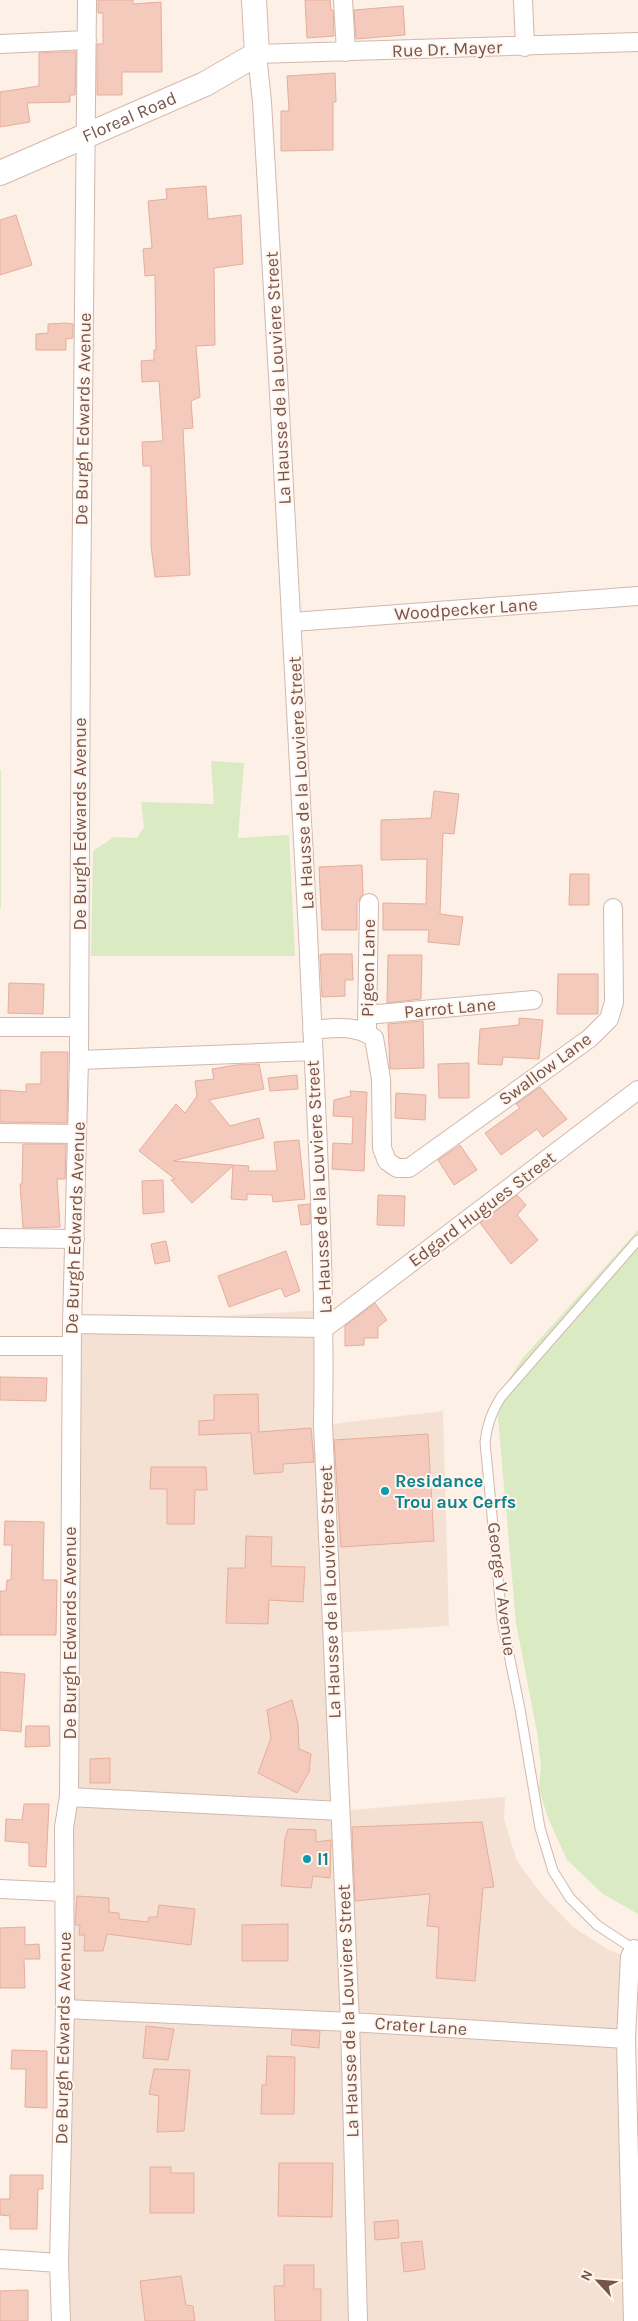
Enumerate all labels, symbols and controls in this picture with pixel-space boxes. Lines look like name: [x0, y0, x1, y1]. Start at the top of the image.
street label: Rue Dr. Mayer: [391, 36, 503, 62]
street label: Floreal Road: [79, 87, 180, 147]
street label: La Hausse de la Louviere Street: [260, 251, 296, 505]
street label: De Burgh Edwards Avenue: [70, 312, 96, 526]
street label: Woodpecker Lane: [394, 593, 538, 625]
street label: La Hausse de la Louviere Street: [283, 656, 319, 910]
street label: De Burgh Edwards Avenue: [69, 718, 91, 930]
street label: Pigeon Lane: [356, 919, 380, 1017]
street label: Parrot Lane: [403, 993, 497, 1023]
street label: Swallow Lane: [494, 1028, 596, 1110]
street label: La Hausse de la Louviere Street: [301, 1060, 337, 1314]
street label: De Burgh Edwards Avenue: [60, 1121, 90, 1335]
street label: Edgard Hugues Street: [404, 1146, 560, 1272]
street label: La Hausse de la Louviere Street: [315, 1465, 345, 1719]
place label: Residance Trou aux Cerfs: [395, 1470, 516, 1513]
marker: Residance Trou aux Cerfs: [379, 1485, 391, 1497]
street label: George V Avenue: [483, 1521, 521, 1657]
street label: De Burgh Edwards Avenue: [59, 1527, 81, 1739]
place label: l1: [317, 1848, 329, 1870]
marker: l1: [301, 1853, 313, 1865]
street label: La Hausse de la Louviere Street: [333, 1884, 363, 2138]
street label: De Burgh Edwards Avenue: [50, 1931, 76, 2145]
street label: Crater Lane: [374, 2012, 468, 2040]
north arrow: [573, 2256, 623, 2306]
text: N: [577, 2267, 597, 2284]

